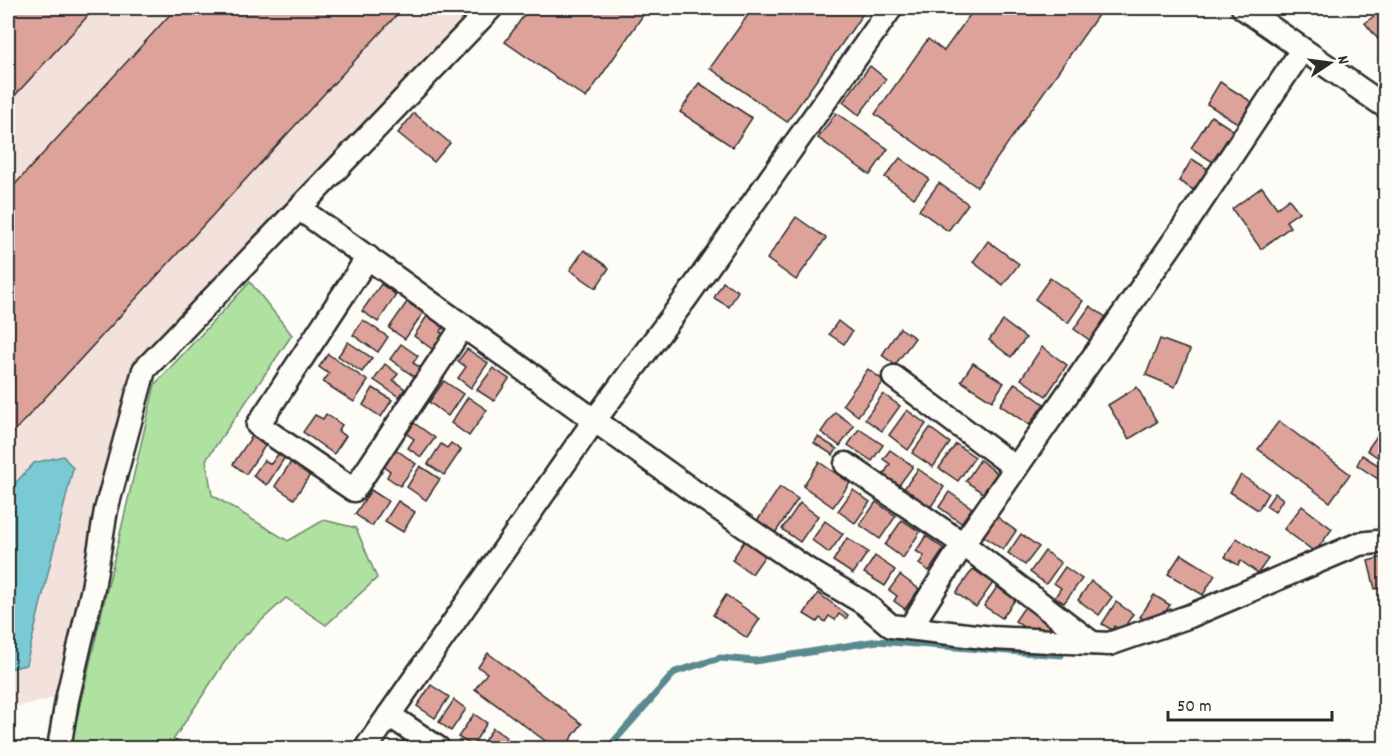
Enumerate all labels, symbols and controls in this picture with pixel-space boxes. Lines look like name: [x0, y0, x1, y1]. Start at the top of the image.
north arrow: [1300, 33, 1360, 93]
text: N: [1330, 54, 1354, 67]
scale bar: [1168, 684, 1332, 722]
text: 50 m: [1177, 695, 1212, 720]

